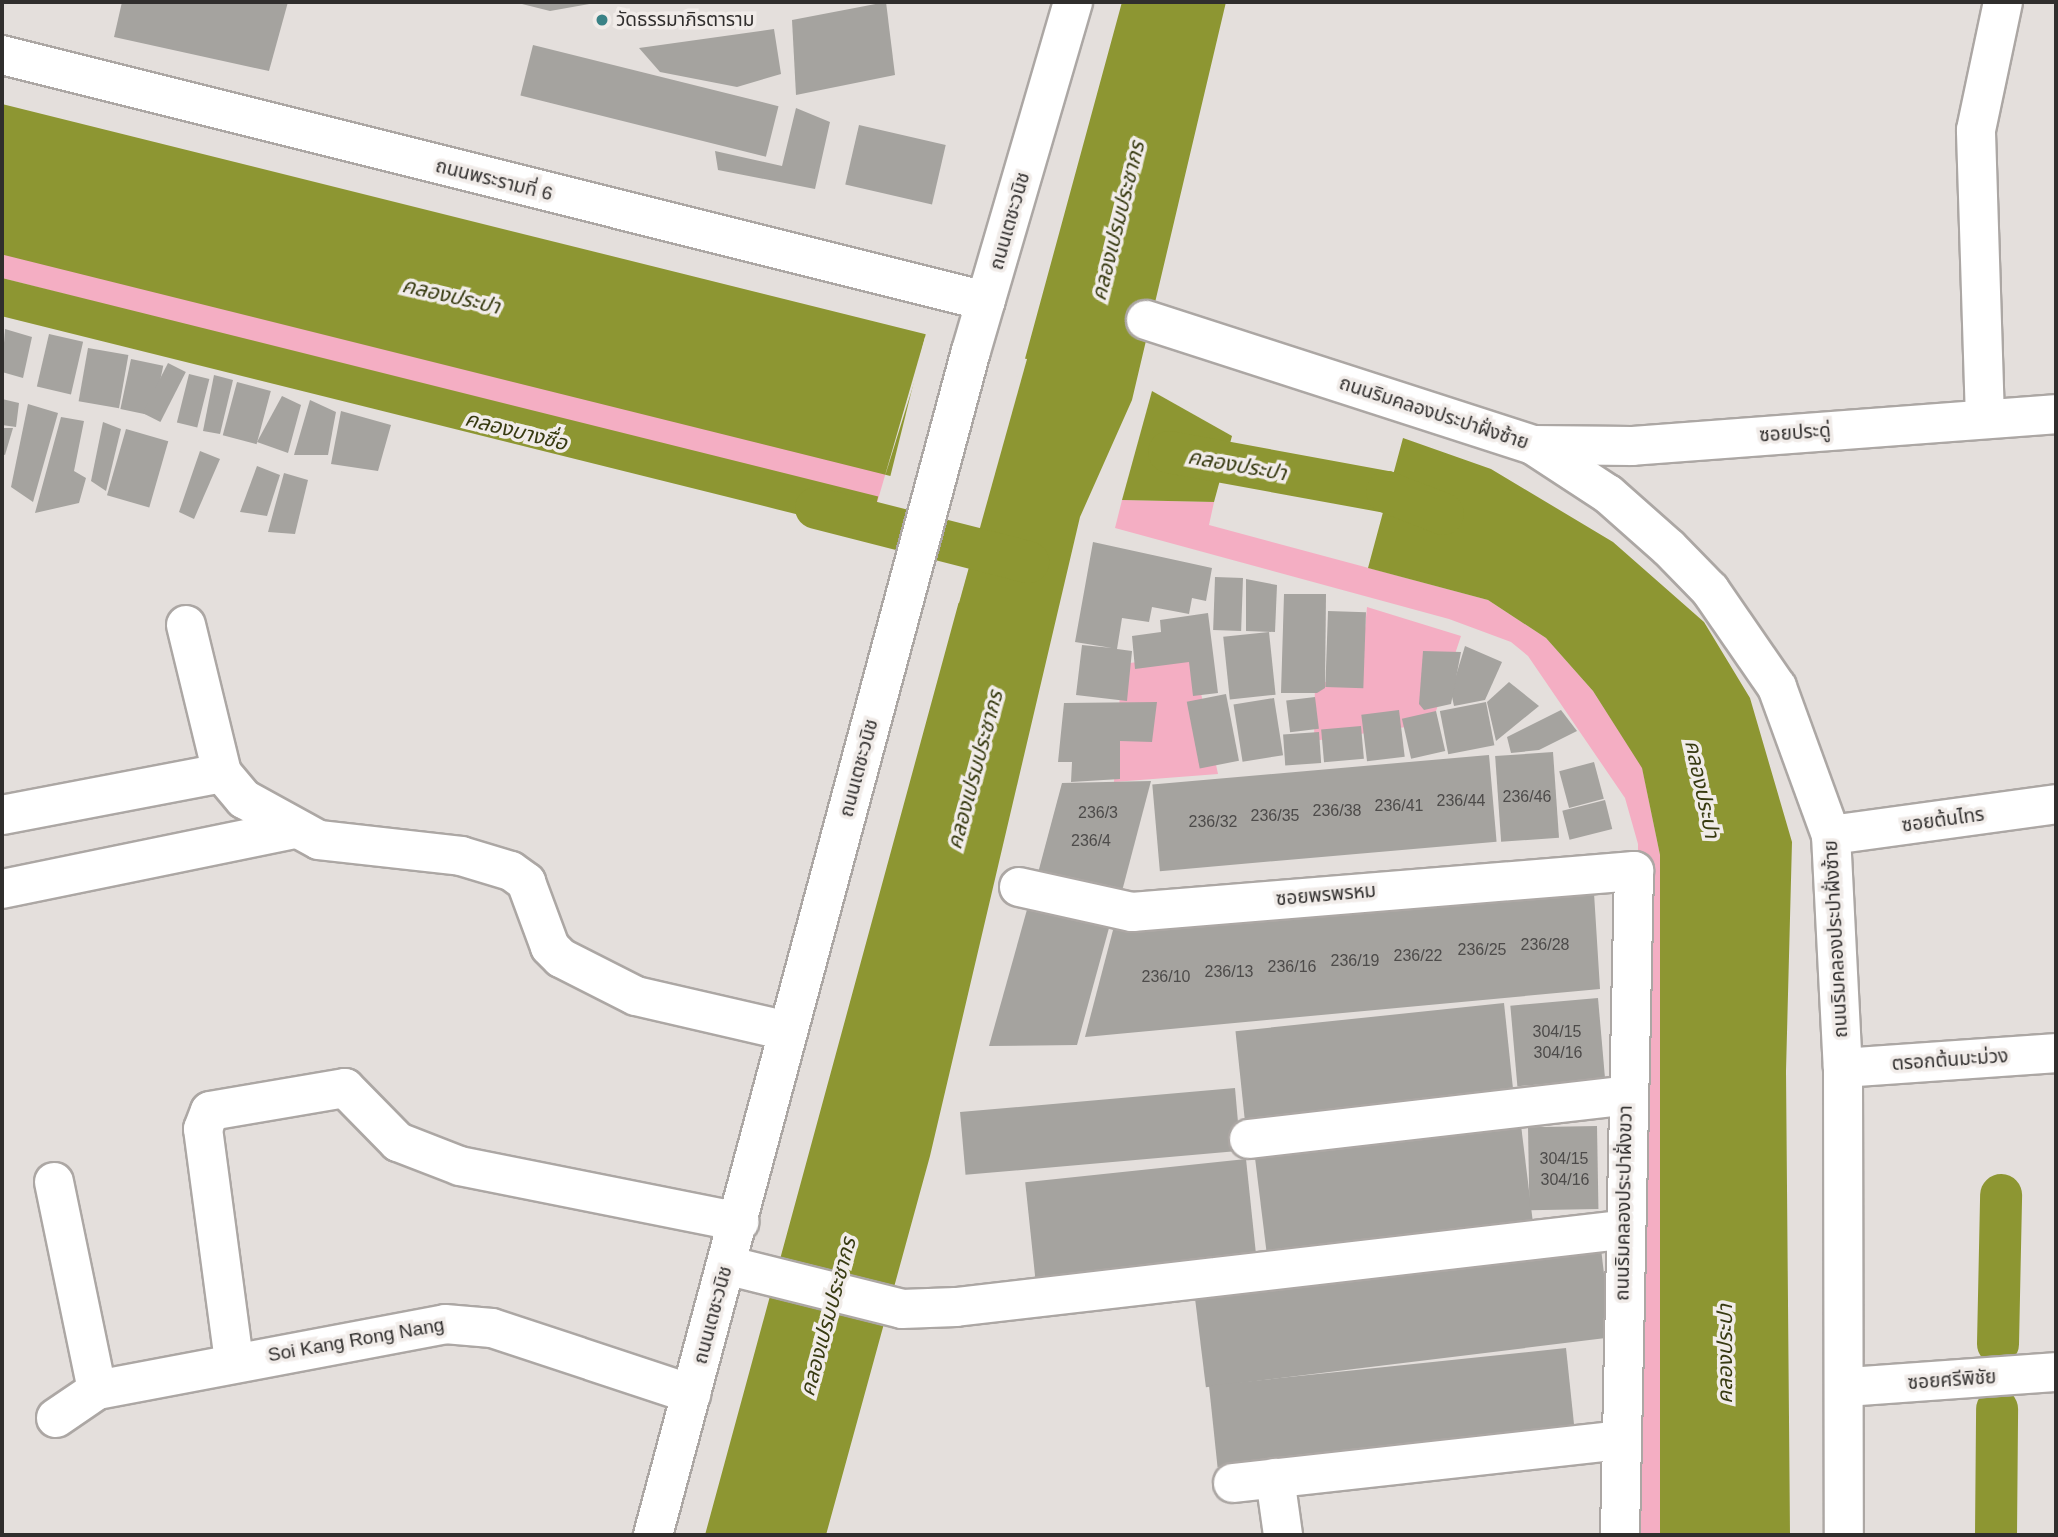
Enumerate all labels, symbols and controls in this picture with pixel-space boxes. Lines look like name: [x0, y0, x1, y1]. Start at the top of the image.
place label: วัดธรรมาภิรตาราม: [616, 9, 754, 31]
marker: วัดธรรมาภิรตาราม: [594, 12, 610, 28]
water label: คลองเปรมประชากร: [1086, 139, 1150, 303]
street label: ถนนพระรามที่ 6: [433, 154, 555, 206]
street label: ถนนเตชะวนิช: [985, 170, 1035, 272]
water label: คลองประปา: [400, 273, 502, 319]
street label: ถนนริมคลองประปาฝั่งซ้าย: [1336, 372, 1532, 454]
water label: คลองบางซื่อ: [462, 406, 570, 456]
street label: ซอยประดู่: [1758, 419, 1832, 447]
water label: คลองประปา: [1186, 444, 1288, 486]
water label: คลองเปรมประชากร: [942, 688, 1008, 852]
street label: ถนนเตชะวนิช: [835, 716, 883, 820]
water label: คลองประปา: [1679, 738, 1725, 840]
house number: 236/46: [1503, 787, 1551, 807]
house number: 236/44: [1437, 791, 1485, 811]
house number: 236/41: [1375, 796, 1423, 816]
house number: 236/38: [1313, 801, 1361, 821]
house number: 236/3: [1078, 803, 1118, 823]
street label: ซอยต้นไทร: [1900, 803, 1986, 837]
house number: 236/35: [1251, 806, 1299, 826]
house number: 236/32: [1189, 812, 1237, 832]
house number: 236/4: [1071, 831, 1111, 851]
street label: ถนนริมคลองประปาฝั่งซ้าย: [1819, 840, 1853, 1038]
street label: ซอยพรพรหม: [1275, 879, 1377, 911]
house number: 236/28: [1521, 935, 1569, 955]
house number: 236/25: [1458, 940, 1506, 960]
house number: 236/22: [1394, 946, 1442, 966]
house number: 236/19: [1331, 951, 1379, 971]
house number: 236/16: [1268, 957, 1316, 977]
house number: 236/13: [1205, 962, 1253, 982]
house number: 236/10: [1142, 967, 1190, 987]
house number: 304/15: [1533, 1022, 1581, 1042]
house number: 304/16: [1534, 1043, 1582, 1063]
street label: ตรอกต้นมะม่วง: [1891, 1045, 2009, 1075]
street label: ถนนริมคลองประปาฝั่งขวา: [1611, 1105, 1637, 1301]
house number: 304/15: [1540, 1149, 1588, 1169]
house number: 304/16: [1541, 1170, 1589, 1190]
water label: คลองเปรมประชากร: [795, 1235, 861, 1399]
street label: ถนนเตชะวนิช: [689, 1263, 737, 1367]
water label: คลองประปา: [1712, 1304, 1738, 1404]
street label: Soi Kang Rong Nang: [266, 1313, 446, 1367]
street label: ซอยศรีพิชัย: [1907, 1366, 1997, 1394]

